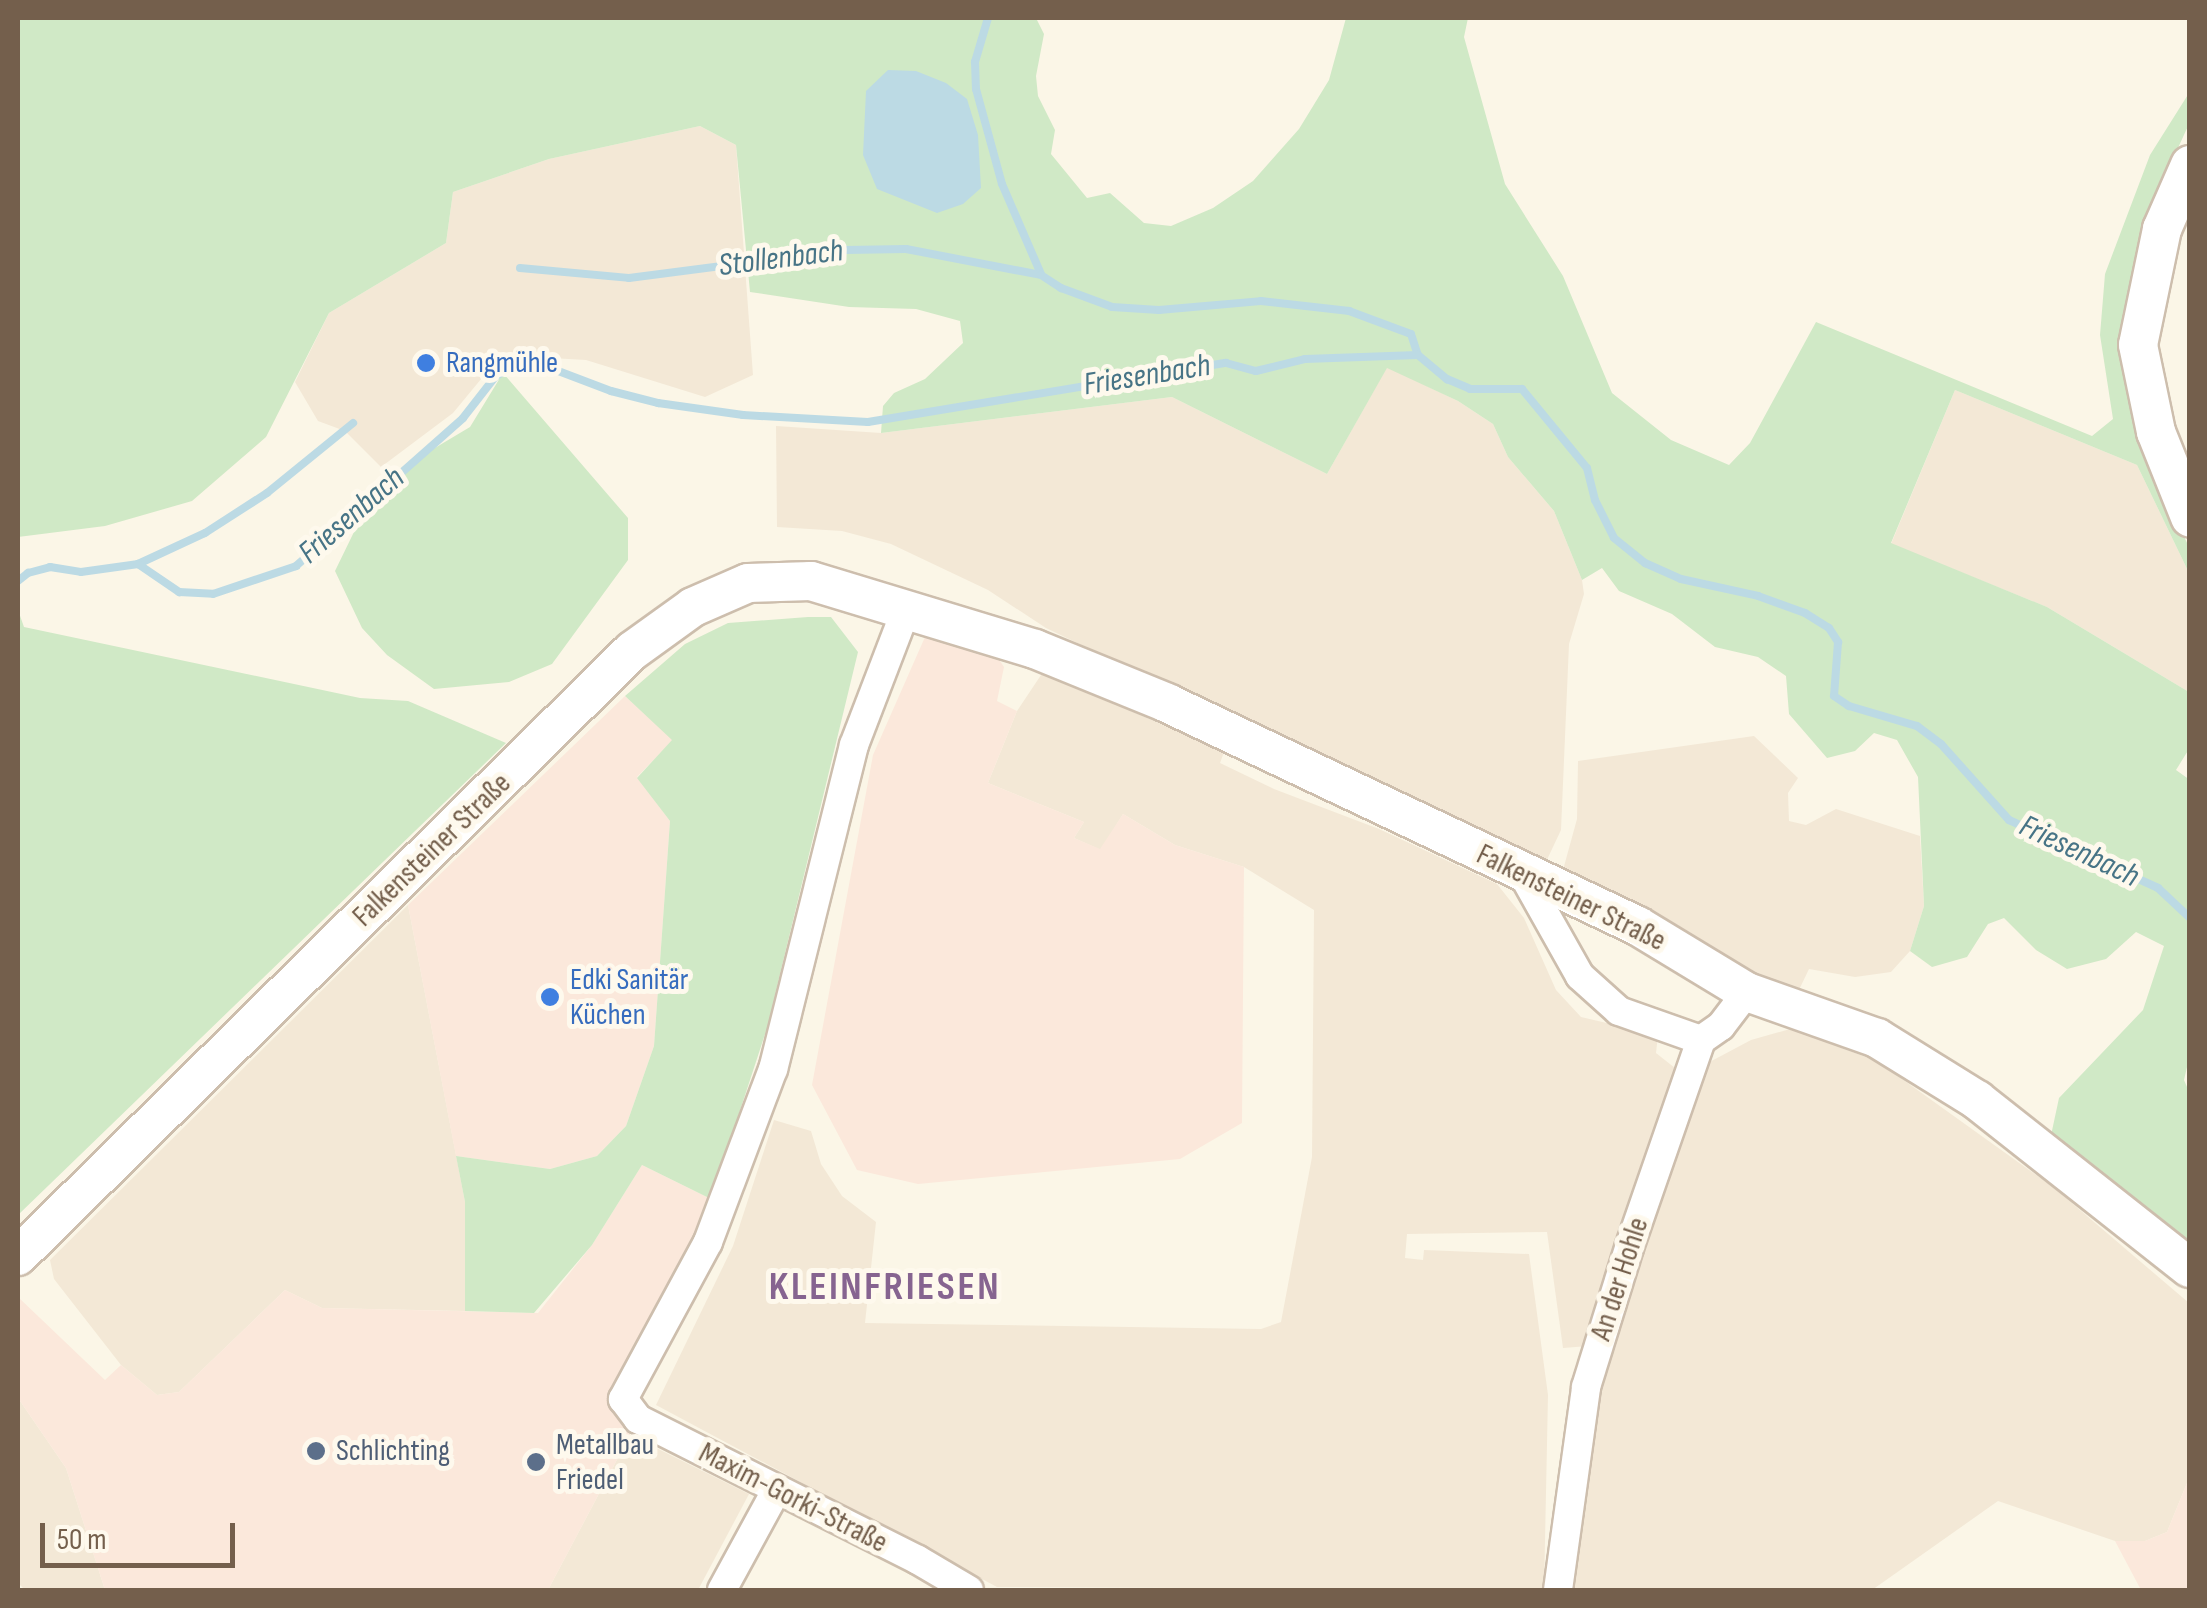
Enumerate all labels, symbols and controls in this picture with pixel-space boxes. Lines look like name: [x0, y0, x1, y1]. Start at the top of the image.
water label: Stollenbach: [717, 232, 845, 286]
place label: Rangmühle: [446, 345, 558, 381]
water label: Friesenbach: [1081, 347, 1213, 405]
marker: Rangmühle: [415, 352, 437, 374]
water label: Friesenbach: [291, 460, 413, 572]
street label: Falkensteiner Straße: [345, 766, 519, 934]
water label: Friesenbach: [2013, 808, 2145, 896]
street label: Falkensteiner Straße: [1471, 837, 1671, 959]
place label: Edki Sanitär Küchen: [570, 962, 688, 1032]
marker: Edki Sanitär Küchen: [539, 986, 561, 1008]
street label: An der Hohle: [1583, 1213, 1657, 1345]
district label: KLEINFRIESEN: [769, 1263, 1001, 1311]
place label: Metallbau Friedel: [556, 1427, 654, 1498]
place label: Schlichting: [336, 1433, 450, 1469]
street label: Maxim-Gorki-Straße: [693, 1435, 893, 1561]
marker: Schlichting: [305, 1440, 327, 1462]
marker: Metallbau Friedel: [525, 1451, 547, 1473]
scale bar: [45, 1503, 240, 1565]
text: 50 m: [57, 1522, 106, 1558]

